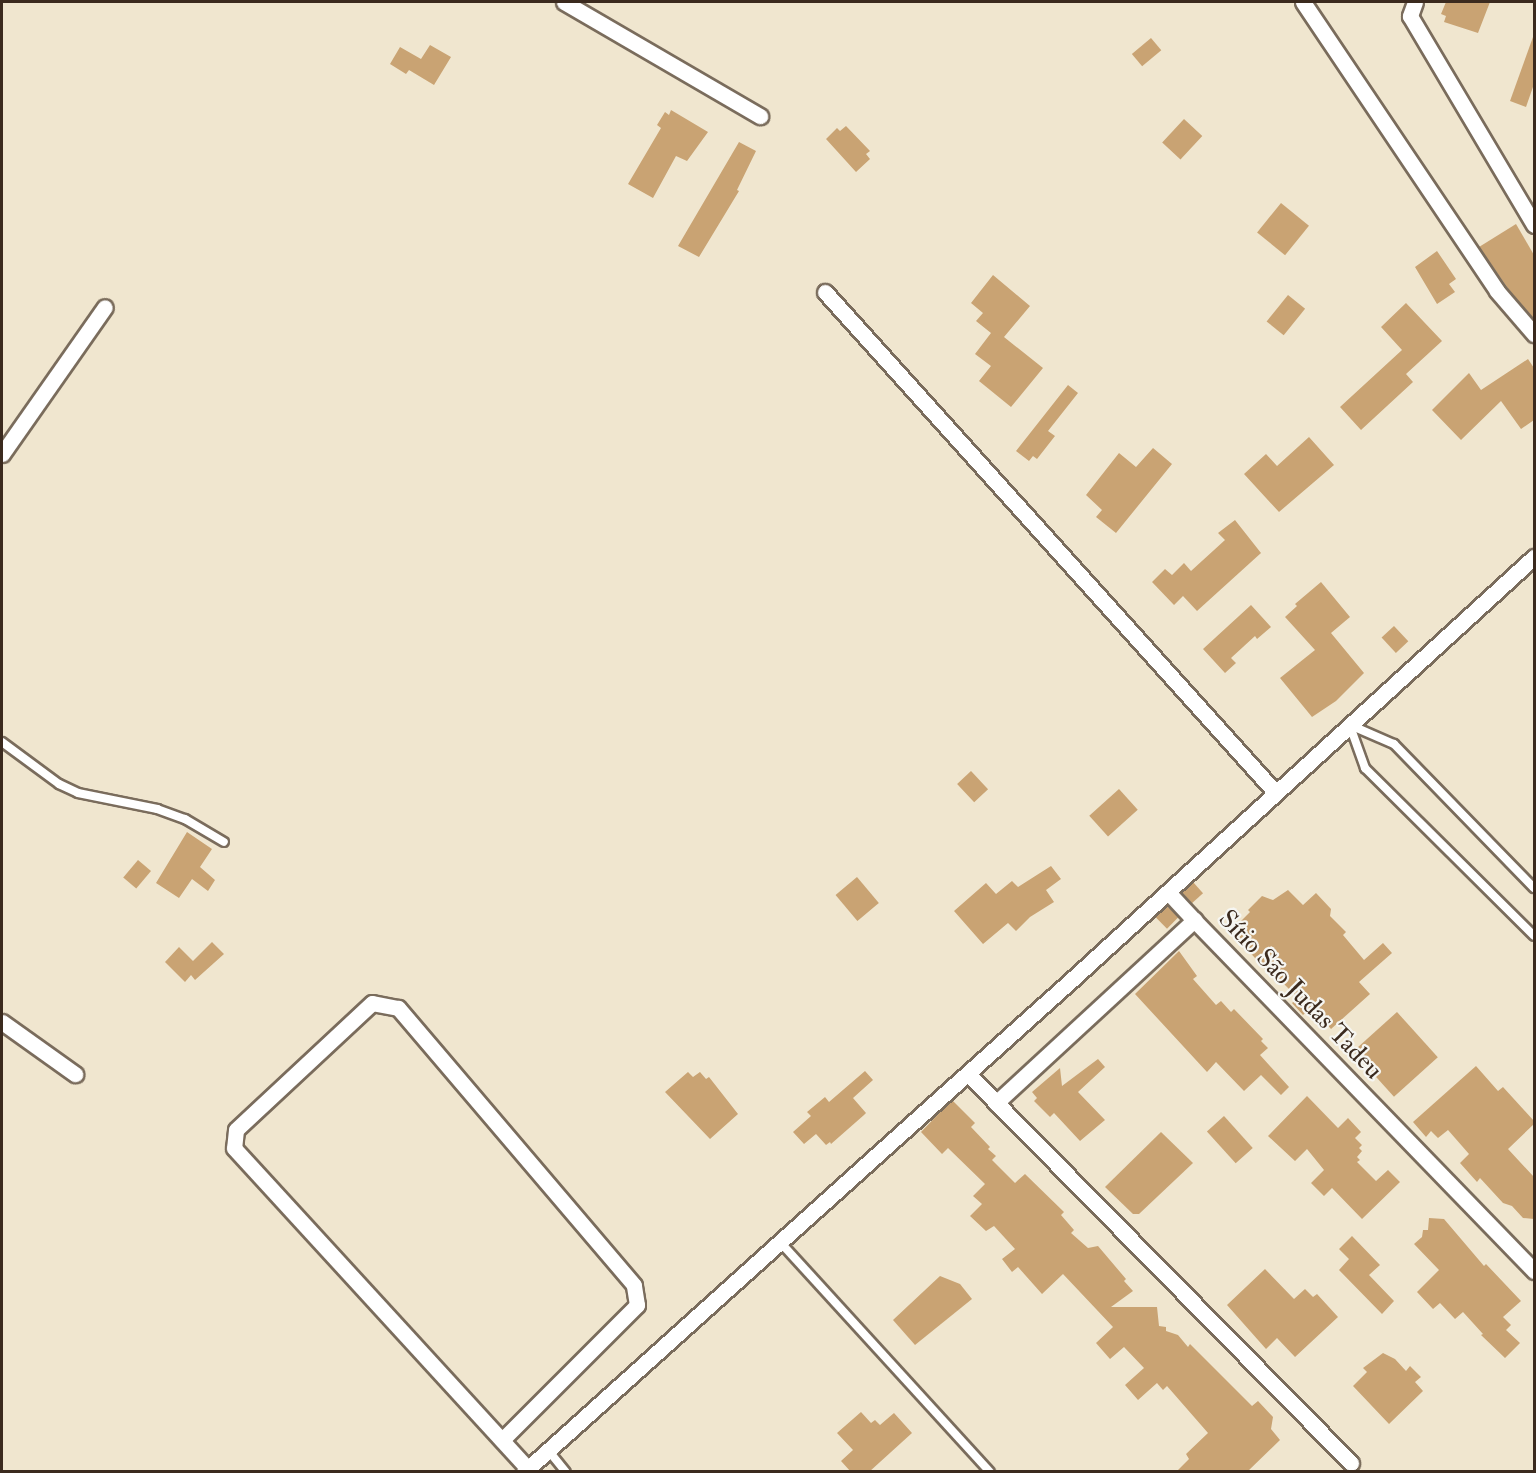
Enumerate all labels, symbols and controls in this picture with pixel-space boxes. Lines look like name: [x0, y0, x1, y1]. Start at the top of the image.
street label: Sítio São Judas Tadeu: [1211, 904, 1389, 1086]

